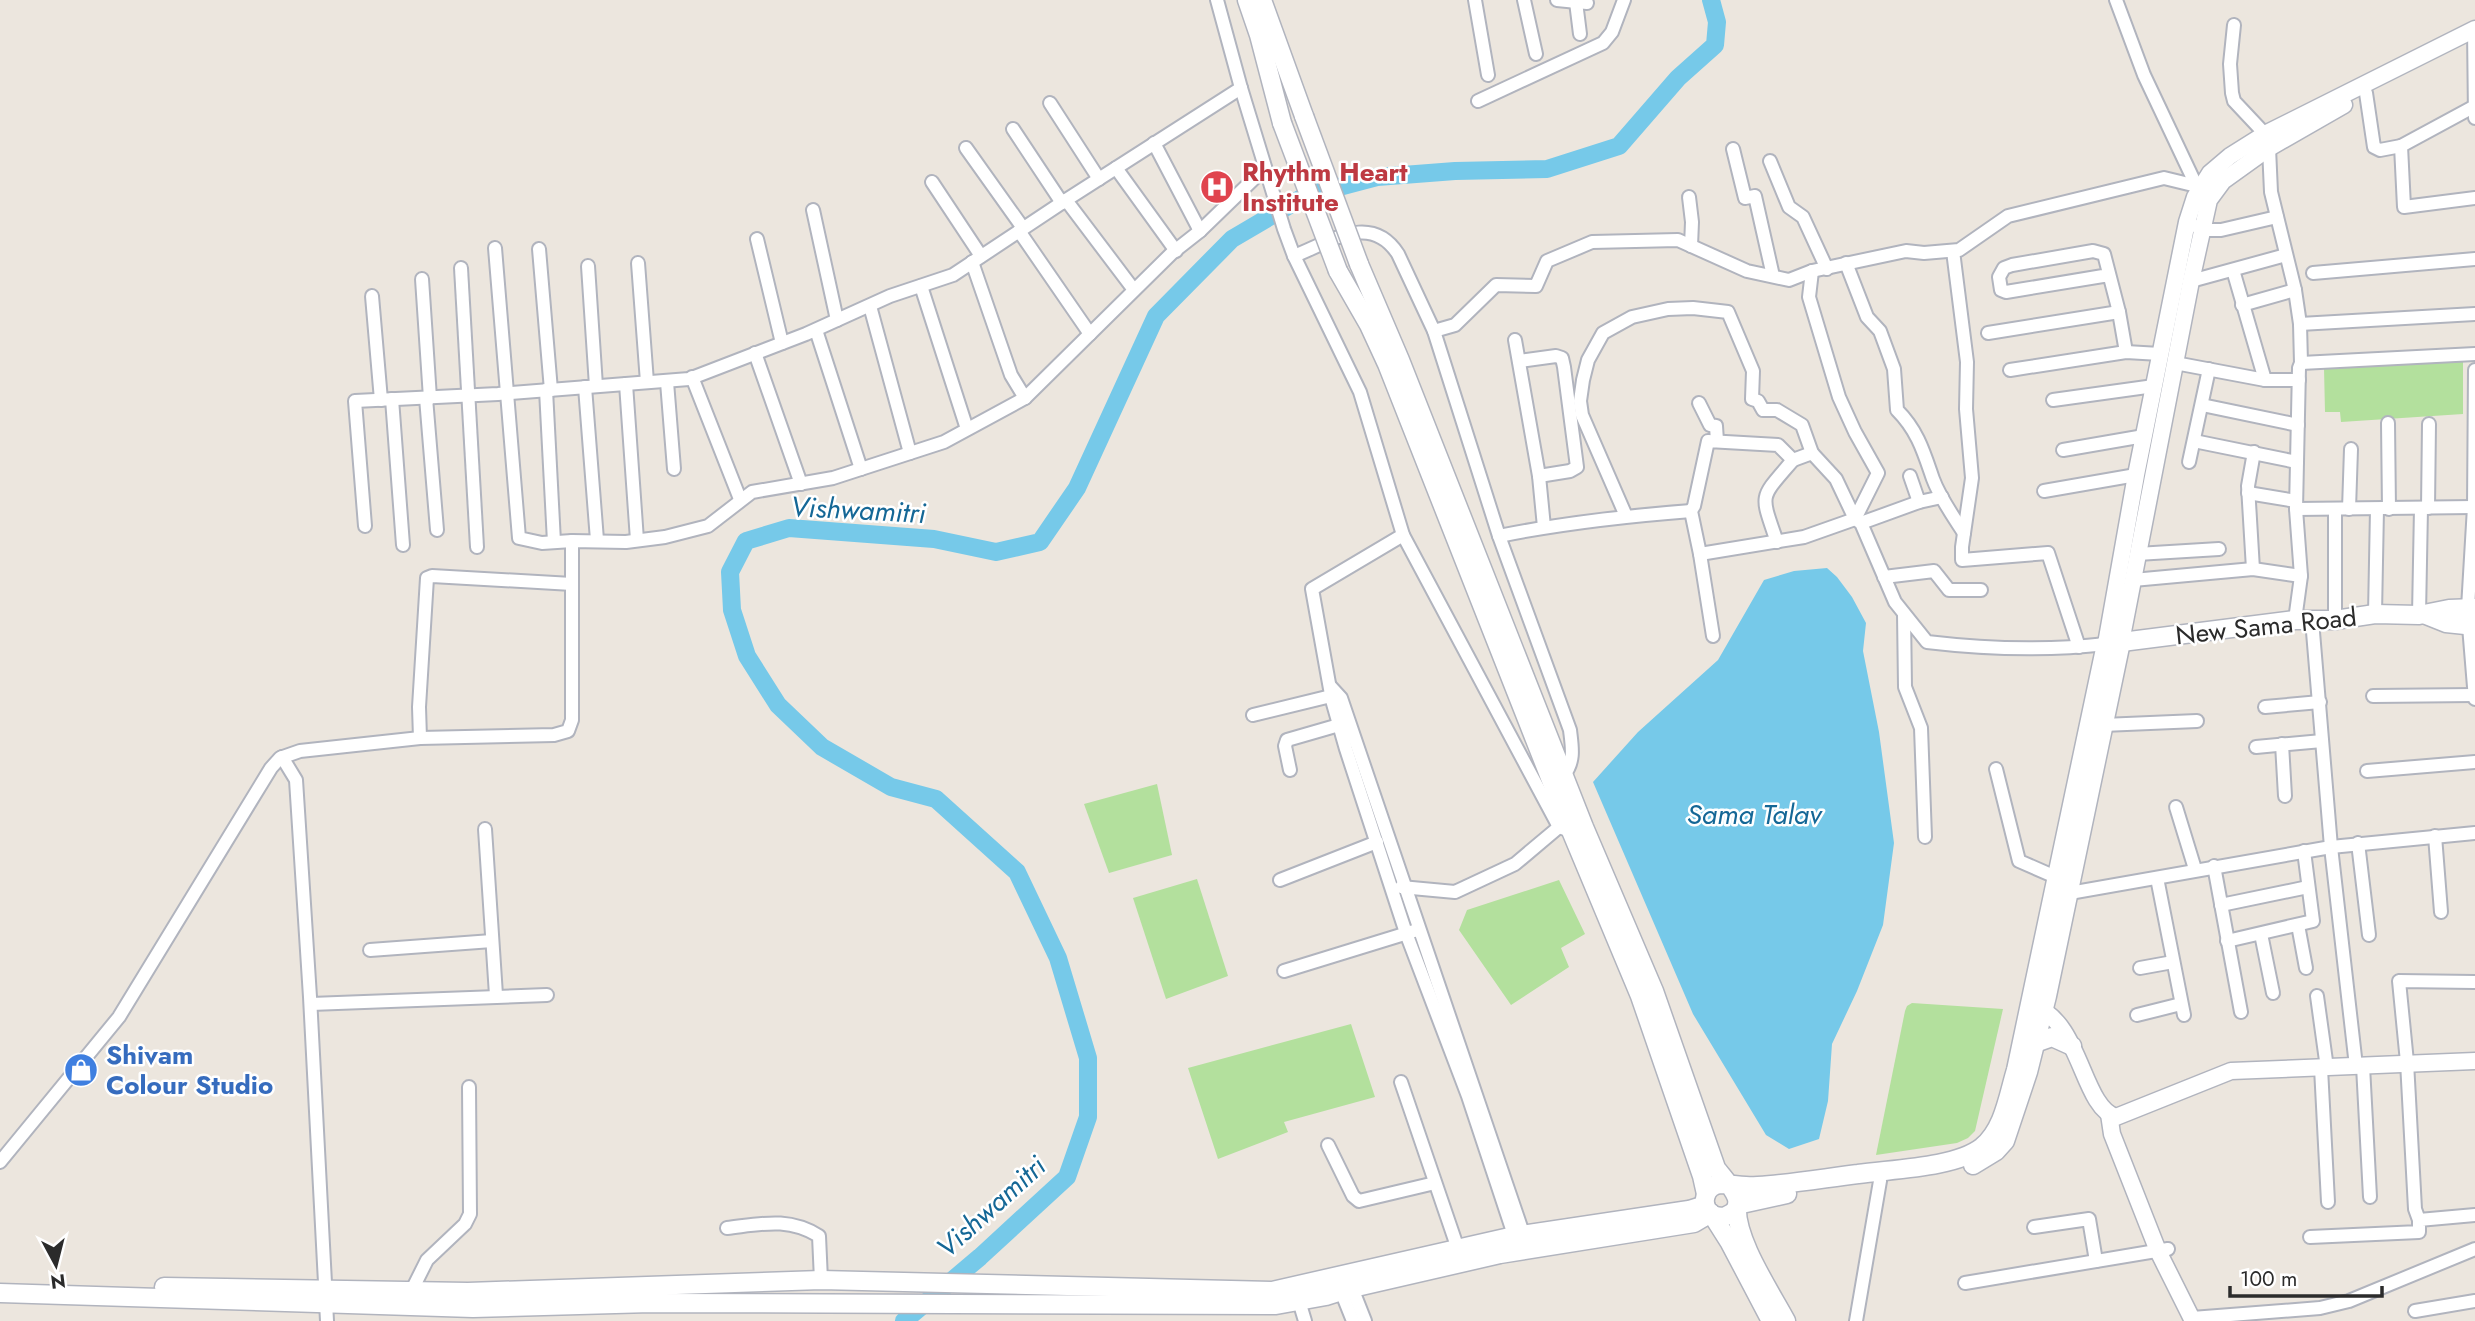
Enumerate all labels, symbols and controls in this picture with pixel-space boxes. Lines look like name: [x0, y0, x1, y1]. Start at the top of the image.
place label: Rhythm Heart Institute: [1242, 153, 1408, 221]
hospital icon: Rhythm Heart Institute: [1198, 168, 1236, 206]
water label: Vishwamitri: [789, 486, 927, 534]
street label: New Sama Road: [2173, 598, 2359, 654]
water label: Sama Talav: [1687, 794, 1823, 835]
place label: Shivam Colour Studio: [106, 1036, 273, 1104]
shop icon: Shivam Colour Studio: [62, 1051, 100, 1089]
water label: Vishwamitri: [927, 1146, 1056, 1267]
north arrow: [21, 1230, 91, 1300]
scale bar: [2230, 1254, 2382, 1298]
text: 100 m: [2240, 1264, 2297, 1294]
text: N: [49, 1267, 67, 1296]

